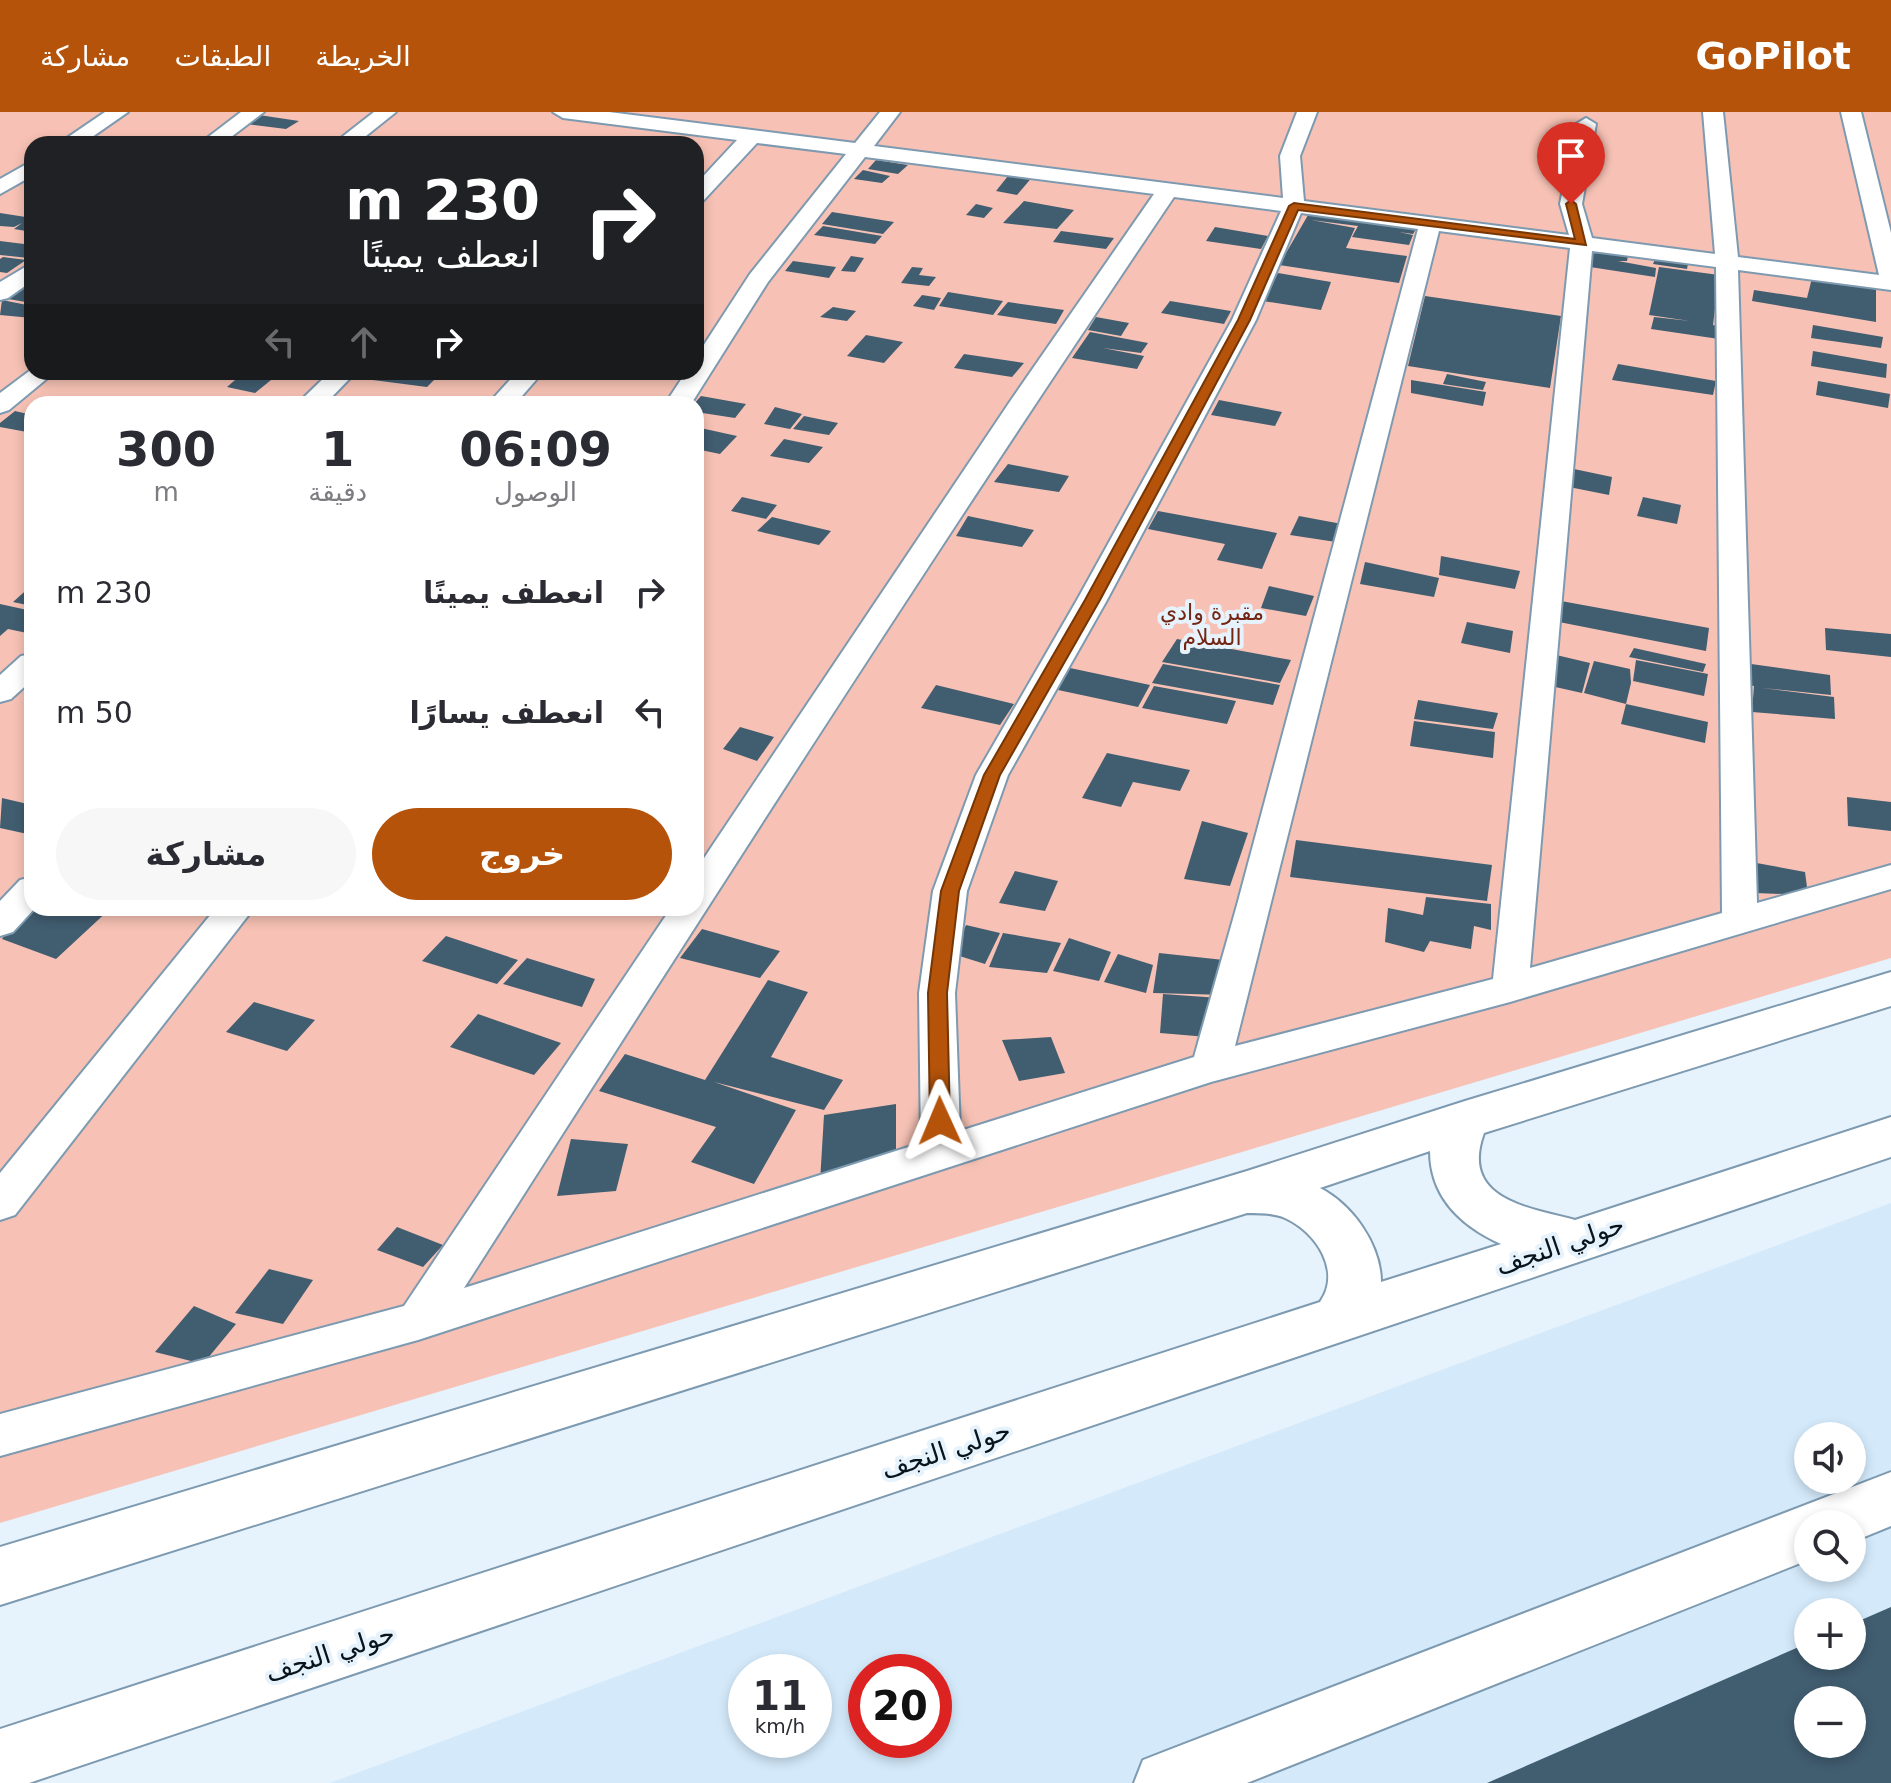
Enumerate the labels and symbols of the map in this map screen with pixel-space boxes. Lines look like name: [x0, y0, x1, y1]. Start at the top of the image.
pin: [1537, 122, 1605, 204]
park label: مقبرة وادي السلام: [1160, 600, 1264, 650]
position arrow: [898, 1079, 982, 1163]
street label: حولي النجف: [1492, 1209, 1629, 1282]
street label: حولي النجف: [878, 1415, 1015, 1486]
street label: حولي النجف: [262, 1618, 399, 1689]
speed limit sign: 20: [848, 1654, 952, 1758]

